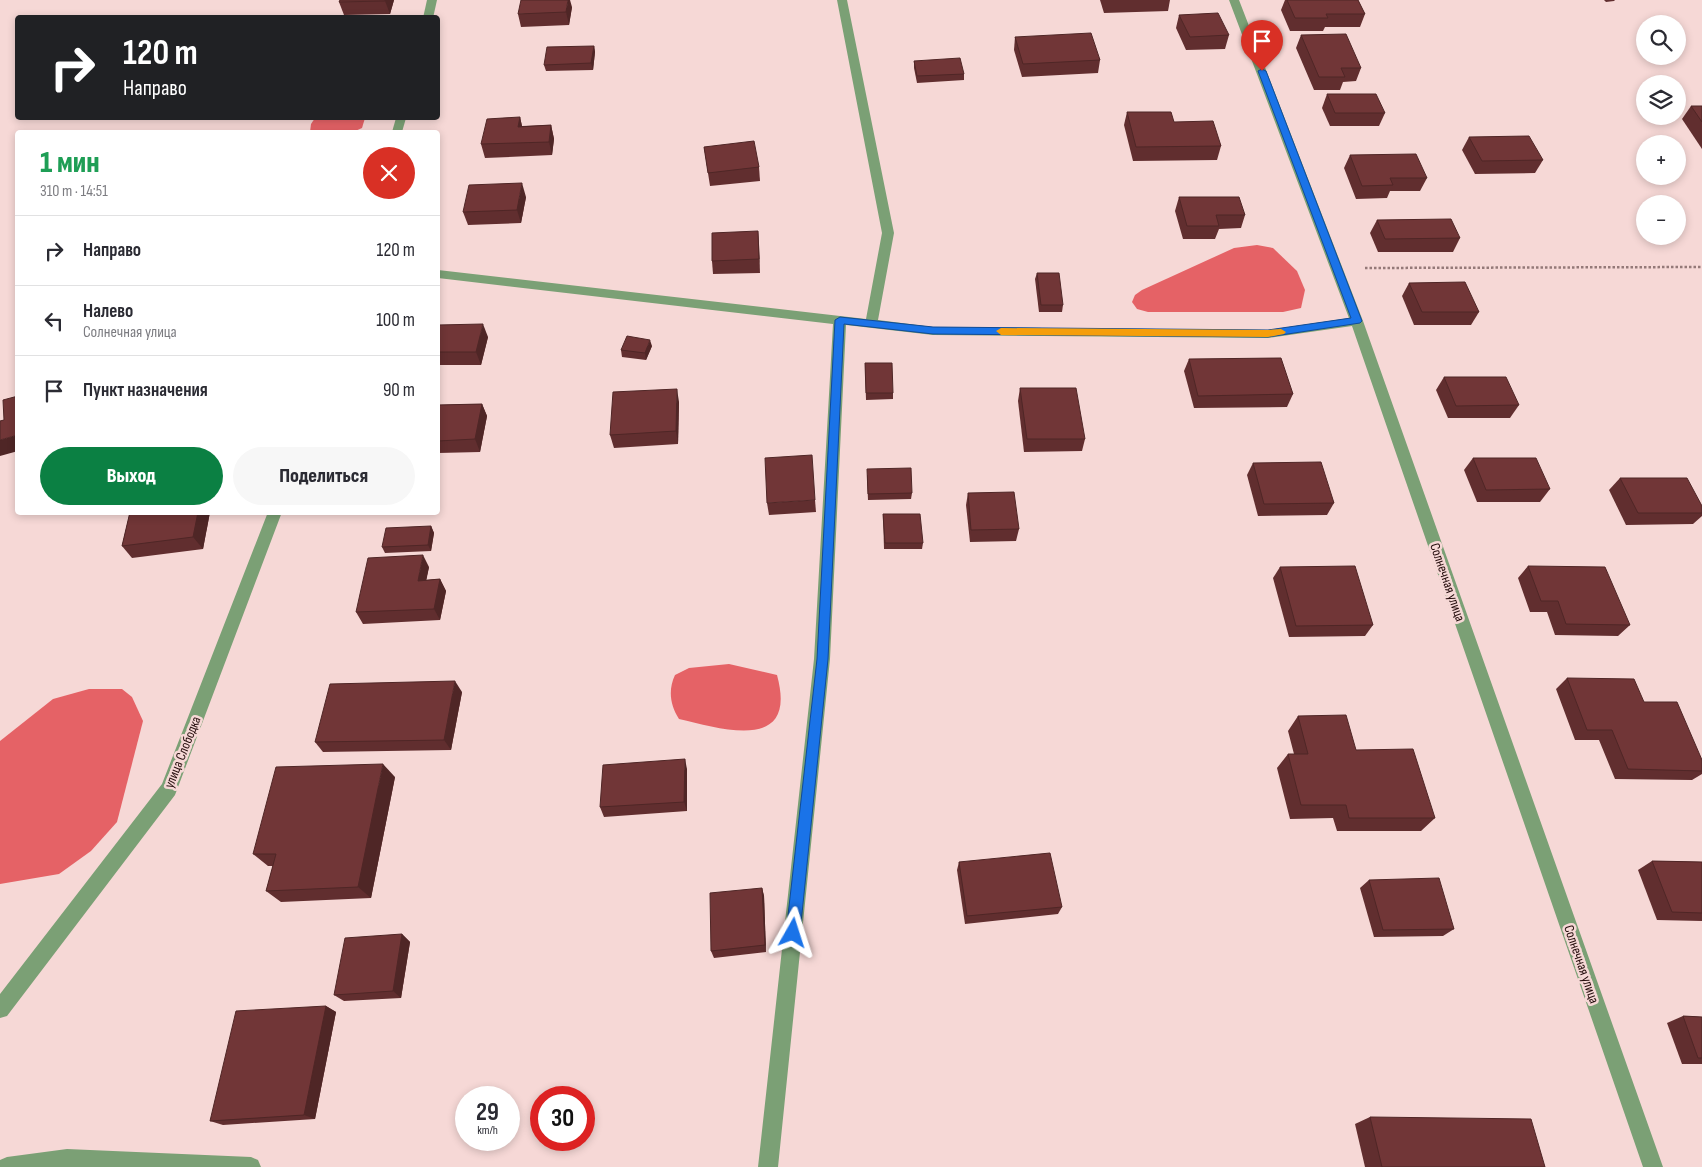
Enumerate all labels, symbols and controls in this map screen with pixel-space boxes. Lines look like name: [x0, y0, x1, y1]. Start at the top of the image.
map controls: [1636, 15, 1686, 245]
button: search: [1636, 15, 1686, 65]
pin: [1241, 20, 1283, 71]
icon: arrive: [1248, 27, 1276, 55]
text: 120 m: [123, 32, 198, 75]
icon: right: [40, 35, 105, 100]
text: Направо: [123, 75, 187, 102]
button: layers: [1636, 75, 1686, 125]
button: +: [1636, 135, 1686, 185]
text: 1 мин: [40, 145, 100, 181]
button: close: [363, 147, 415, 199]
text: 310 m · 14:51: [40, 182, 108, 201]
button: −: [1636, 195, 1686, 245]
icon: right: [40, 237, 68, 265]
text: Направо: [83, 239, 141, 262]
text: 120 m: [377, 239, 415, 262]
text: Налево: [83, 300, 133, 323]
icon: left: [40, 307, 68, 335]
text: 100 m: [376, 309, 415, 332]
text: Солнечная улица: [83, 323, 177, 342]
icon: arrive: [40, 377, 68, 405]
text: Пункт назначения: [83, 379, 208, 402]
text: 90 m: [383, 379, 415, 402]
button: Выход: [40, 447, 223, 505]
button: Поделиться: [233, 447, 415, 505]
street label: Солнечная улица: [1426, 541, 1469, 624]
street label: улица Слободка: [160, 714, 205, 791]
position arrow: [766, 906, 818, 958]
street label: Солнечная улица: [1560, 923, 1603, 1006]
speed limit sign: 30: [530, 1086, 595, 1151]
text: 29: [476, 1097, 499, 1128]
text: km/h: [477, 1123, 498, 1138]

